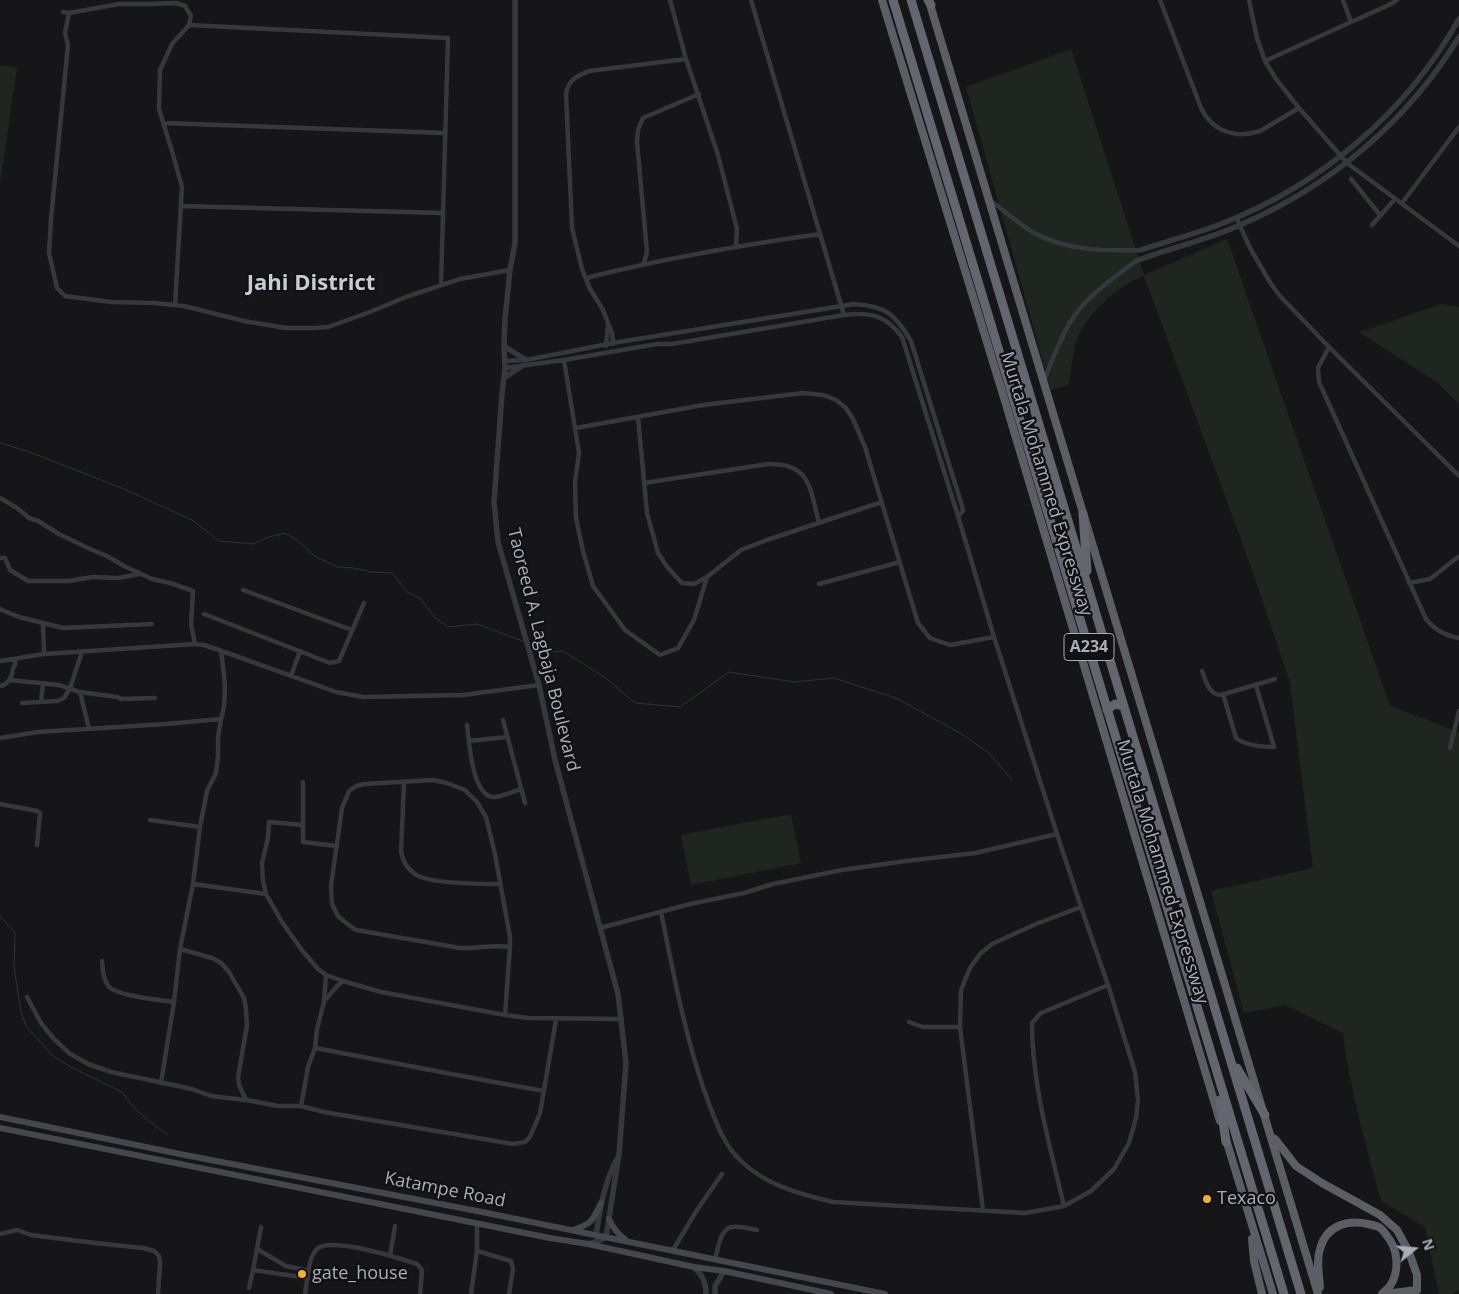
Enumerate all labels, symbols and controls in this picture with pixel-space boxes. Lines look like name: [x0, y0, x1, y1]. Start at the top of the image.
district label: Jahi District: [247, 271, 375, 297]
street label: Murtala Mohammed Expressway: [995, 349, 1097, 619]
street label: Taoreed A. Lagbaja Boulevard: [502, 526, 584, 774]
road number: A234: [1064, 634, 1114, 660]
street label: Murtala Mohammed Expressway: [1111, 737, 1213, 1007]
street label: Katampe Road: [383, 1168, 507, 1212]
place label: Texaco: [1217, 1188, 1276, 1210]
marker: Texaco: [1201, 1193, 1213, 1205]
north arrow: [1389, 1224, 1439, 1274]
text: N: [1418, 1236, 1440, 1253]
place label: gate_house: [312, 1263, 408, 1285]
marker: gate_house: [296, 1268, 308, 1280]

